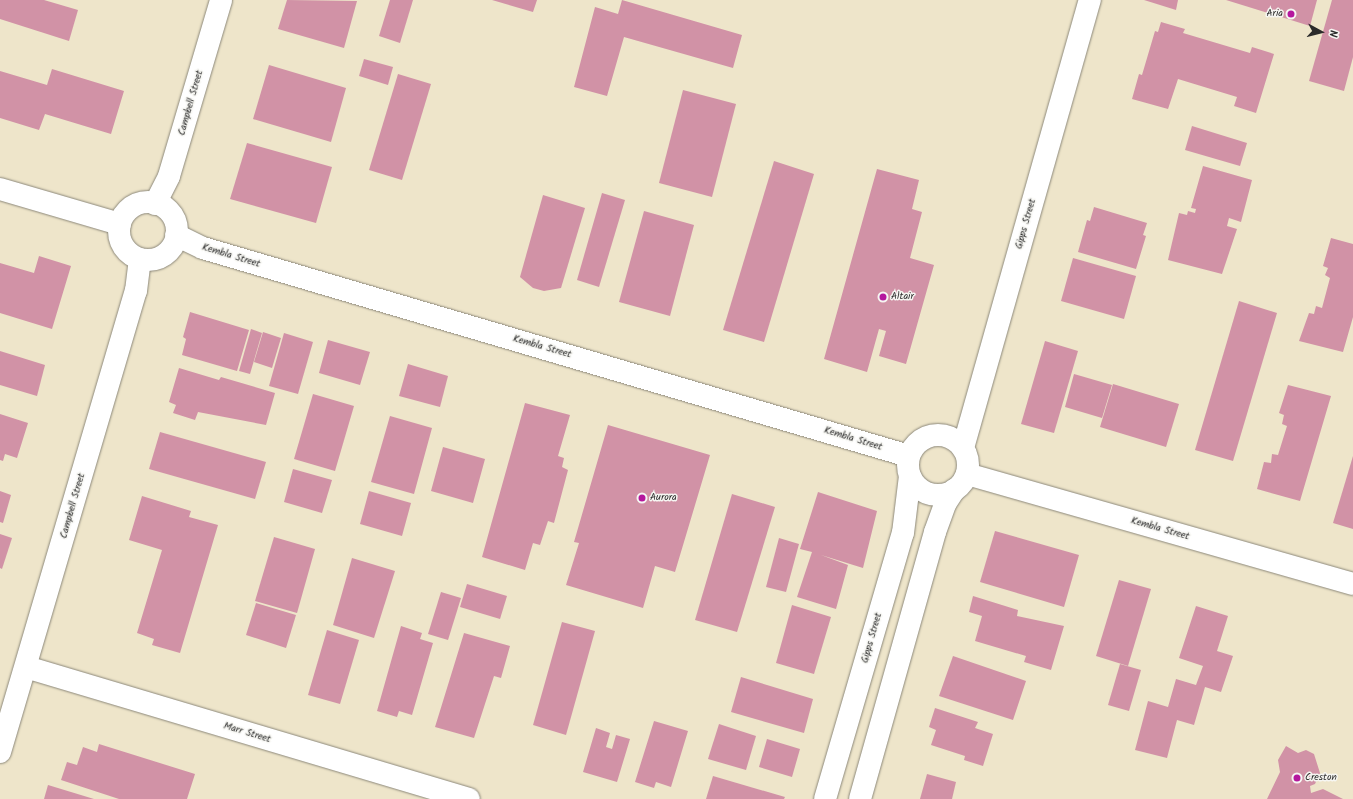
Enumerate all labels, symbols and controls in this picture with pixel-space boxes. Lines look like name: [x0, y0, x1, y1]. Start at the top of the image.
place label: Aria: [1267, 8, 1283, 20]
marker: Aria: [1286, 9, 1296, 19]
north arrow: [1301, 12, 1341, 52]
text: N: [1324, 29, 1342, 38]
street label: Campbell Street: [176, 69, 206, 137]
street label: Gipps Street: [1013, 198, 1039, 250]
street label: Kembla Street: [200, 241, 262, 271]
place label: Altair: [891, 291, 914, 303]
marker: Altair: [878, 292, 888, 302]
street label: Kembla Street: [511, 333, 573, 361]
street label: Kembla Street: [822, 424, 884, 454]
street label: Campbell Street: [58, 472, 88, 540]
place label: Aurora: [650, 492, 677, 504]
marker: Aurora: [637, 493, 647, 503]
street label: Kembla Street: [1129, 515, 1191, 543]
street label: Gipps Street: [859, 612, 885, 664]
street label: Marr Street: [222, 720, 272, 746]
place label: Creston: [1305, 772, 1337, 784]
marker: Creston: [1292, 773, 1302, 783]

